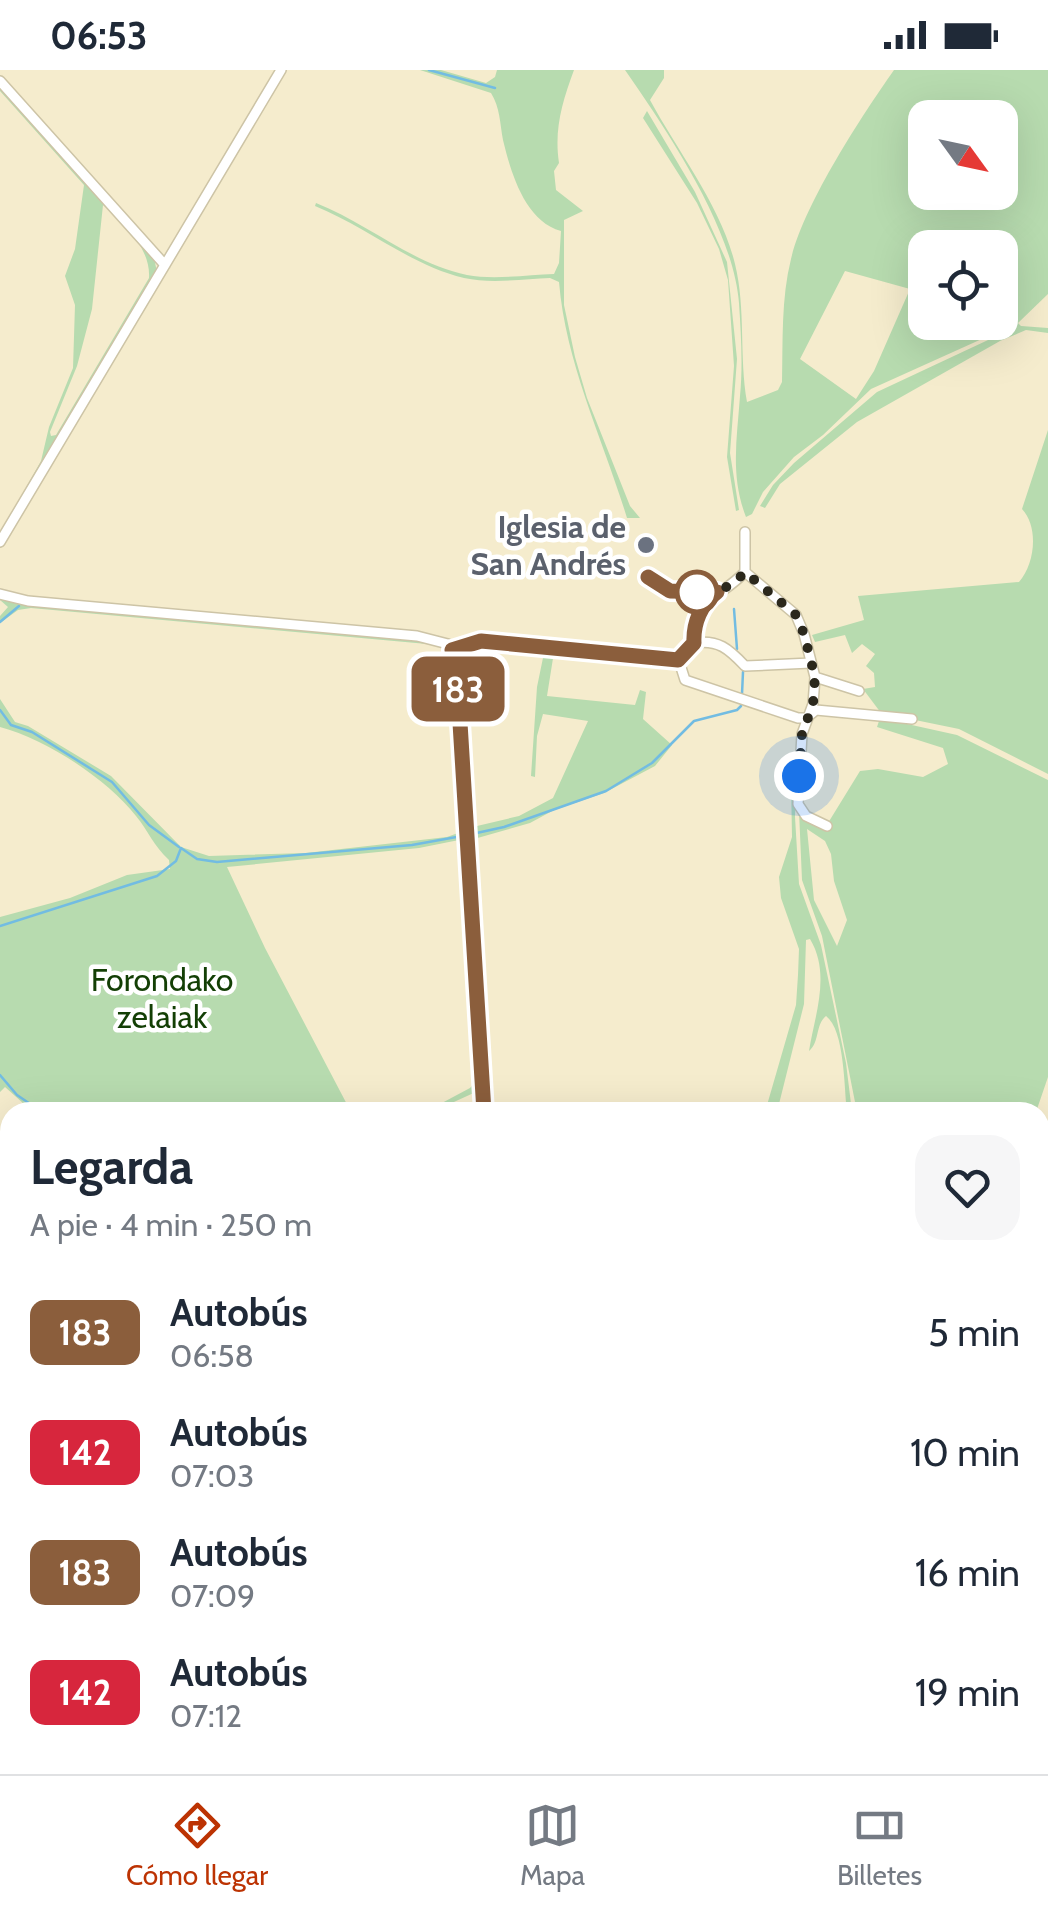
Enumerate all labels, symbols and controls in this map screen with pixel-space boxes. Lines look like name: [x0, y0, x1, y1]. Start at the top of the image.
text: 06:53: [50, 12, 148, 59]
north arrow: [908, 100, 1018, 210]
map controls: [908, 100, 1018, 340]
button: locate: [908, 230, 1018, 340]
place label: Iglesia de San Andrés: [470, 507, 626, 583]
marker: Iglesia de San Andrés: [635, 534, 657, 556]
unlabelled marker: [676, 571, 718, 613]
line badge: 183: [400, 656, 516, 722]
text: 183: [432, 668, 484, 711]
your location: [774, 751, 824, 801]
park label: Forondako zelaiak: [91, 960, 233, 1036]
button: heart: [915, 1135, 1020, 1240]
text: Legarda: [30, 1138, 193, 1196]
text: A pie · 4 min · 250 m: [30, 1205, 312, 1244]
text: Autobús: [170, 1289, 308, 1336]
text: 5 min: [928, 1309, 1020, 1356]
text: 183: [59, 1311, 111, 1354]
text: 06:58: [170, 1336, 254, 1375]
text: Autobús: [170, 1409, 308, 1456]
text: 10 min: [910, 1429, 1020, 1476]
text: 142: [58, 1431, 112, 1474]
text: 07:03: [170, 1456, 254, 1495]
text: Autobús: [170, 1529, 308, 1576]
text: 16 min: [915, 1549, 1020, 1596]
text: 183: [59, 1551, 111, 1594]
text: 07:09: [170, 1576, 255, 1615]
text: Autobús: [170, 1649, 308, 1696]
text: 19 min: [915, 1669, 1020, 1716]
text: 142: [58, 1671, 112, 1714]
text: 07:12: [170, 1696, 242, 1735]
tab: Cómo llegar: [126, 1798, 268, 1892]
tab: Mapa: [520, 1798, 585, 1892]
tab: Billetes: [837, 1798, 922, 1892]

